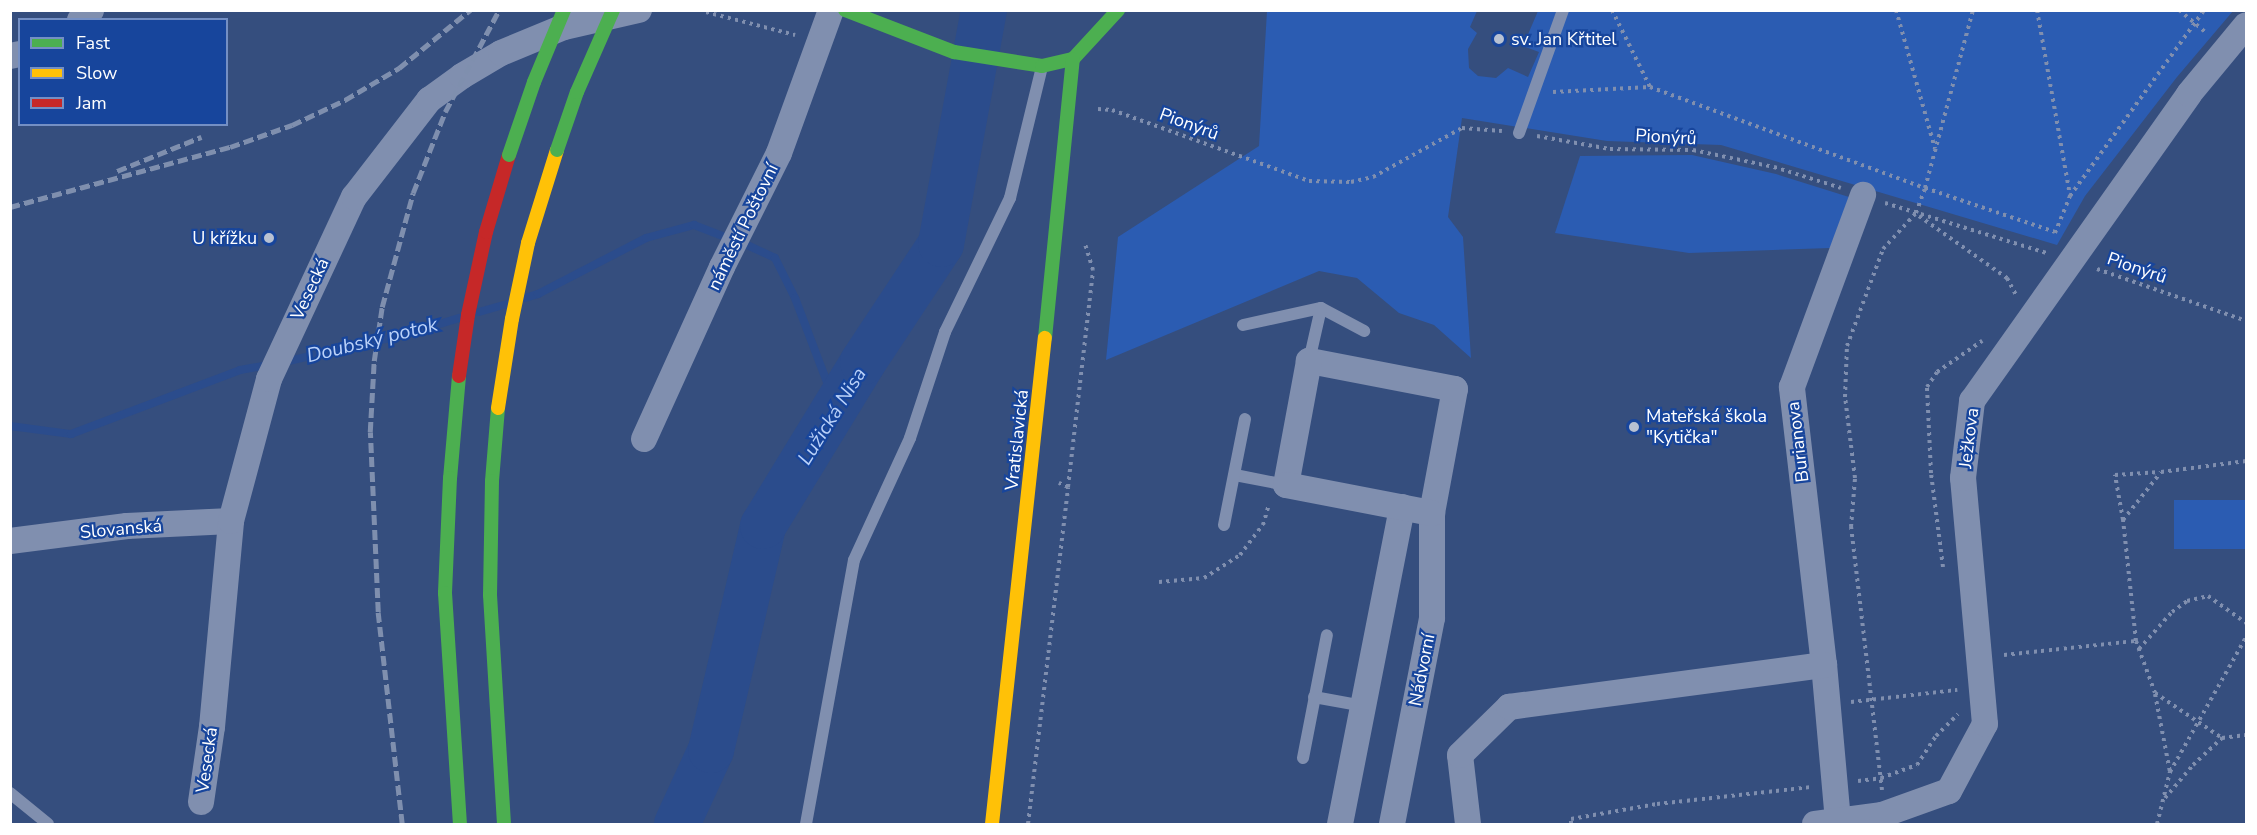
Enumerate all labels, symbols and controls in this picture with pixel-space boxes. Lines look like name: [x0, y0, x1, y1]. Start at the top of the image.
legend: [18, 18, 228, 126]
place label: sv. Jan Křtitel: [1511, 28, 1617, 50]
text: Fast: [76, 31, 110, 55]
marker: sv. Jan Křtitel: [1492, 32, 1506, 46]
text: Slow: [76, 61, 117, 85]
text: Jam: [76, 91, 107, 115]
street label: Pionýrů: [1156, 103, 1222, 145]
street label: Pionýrů: [1635, 125, 1697, 149]
street label: náměstí Poštovní: [703, 160, 783, 294]
place label: U křížku: [192, 227, 257, 249]
marker: U křížku: [262, 231, 276, 245]
street label: Pionýrů: [2104, 248, 2170, 288]
street label: Vesecká: [286, 255, 334, 323]
water label: Doubský potok: [304, 312, 440, 368]
water label: Lužická Nisa: [793, 363, 871, 469]
street label: Vratislavická: [1001, 388, 1033, 492]
street label: Burianova: [1782, 400, 1814, 484]
place label: Mateřská škola "Kytička": [1646, 406, 1767, 448]
street label: Ježkova: [1955, 406, 1983, 470]
marker: Mateřská škola "Kytička": [1627, 420, 1641, 434]
street label: Slovanská: [79, 515, 163, 543]
street label: Nádvorní: [1404, 632, 1440, 708]
street label: Vesecká: [192, 726, 222, 794]

